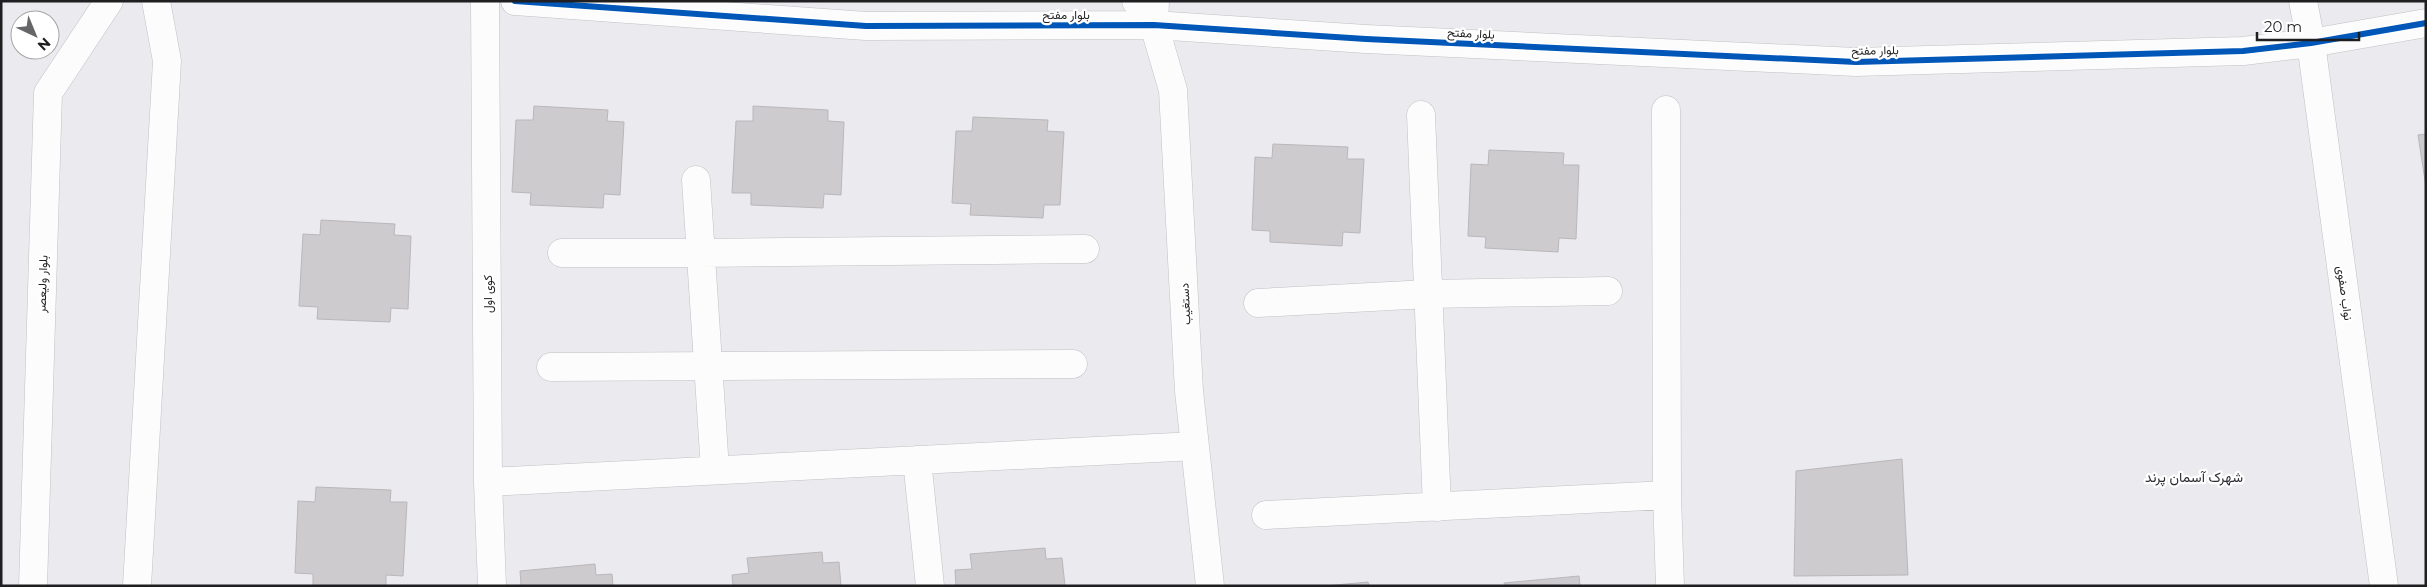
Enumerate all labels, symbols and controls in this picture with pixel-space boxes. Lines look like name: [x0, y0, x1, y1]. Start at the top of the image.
street label: بلوار مفتح: [1042, 7, 1090, 24]
north arrow: [10, 10, 60, 60]
scale bar: [2257, 10, 2360, 42]
text: 20 m: [2264, 17, 2302, 36]
street label: بلوار مفتح: [1447, 24, 1495, 44]
text: N: [34, 34, 54, 55]
street label: بلوار مفتح: [1851, 42, 1899, 60]
street label: بلوار ولیعصر: [33, 255, 52, 314]
street label: نواب صفوی: [2333, 265, 2356, 321]
street label: کوی اول: [480, 275, 496, 313]
street label: دستغیب: [1176, 282, 1194, 325]
district label: شهرک آسمان پرند: [2145, 468, 2243, 487]

